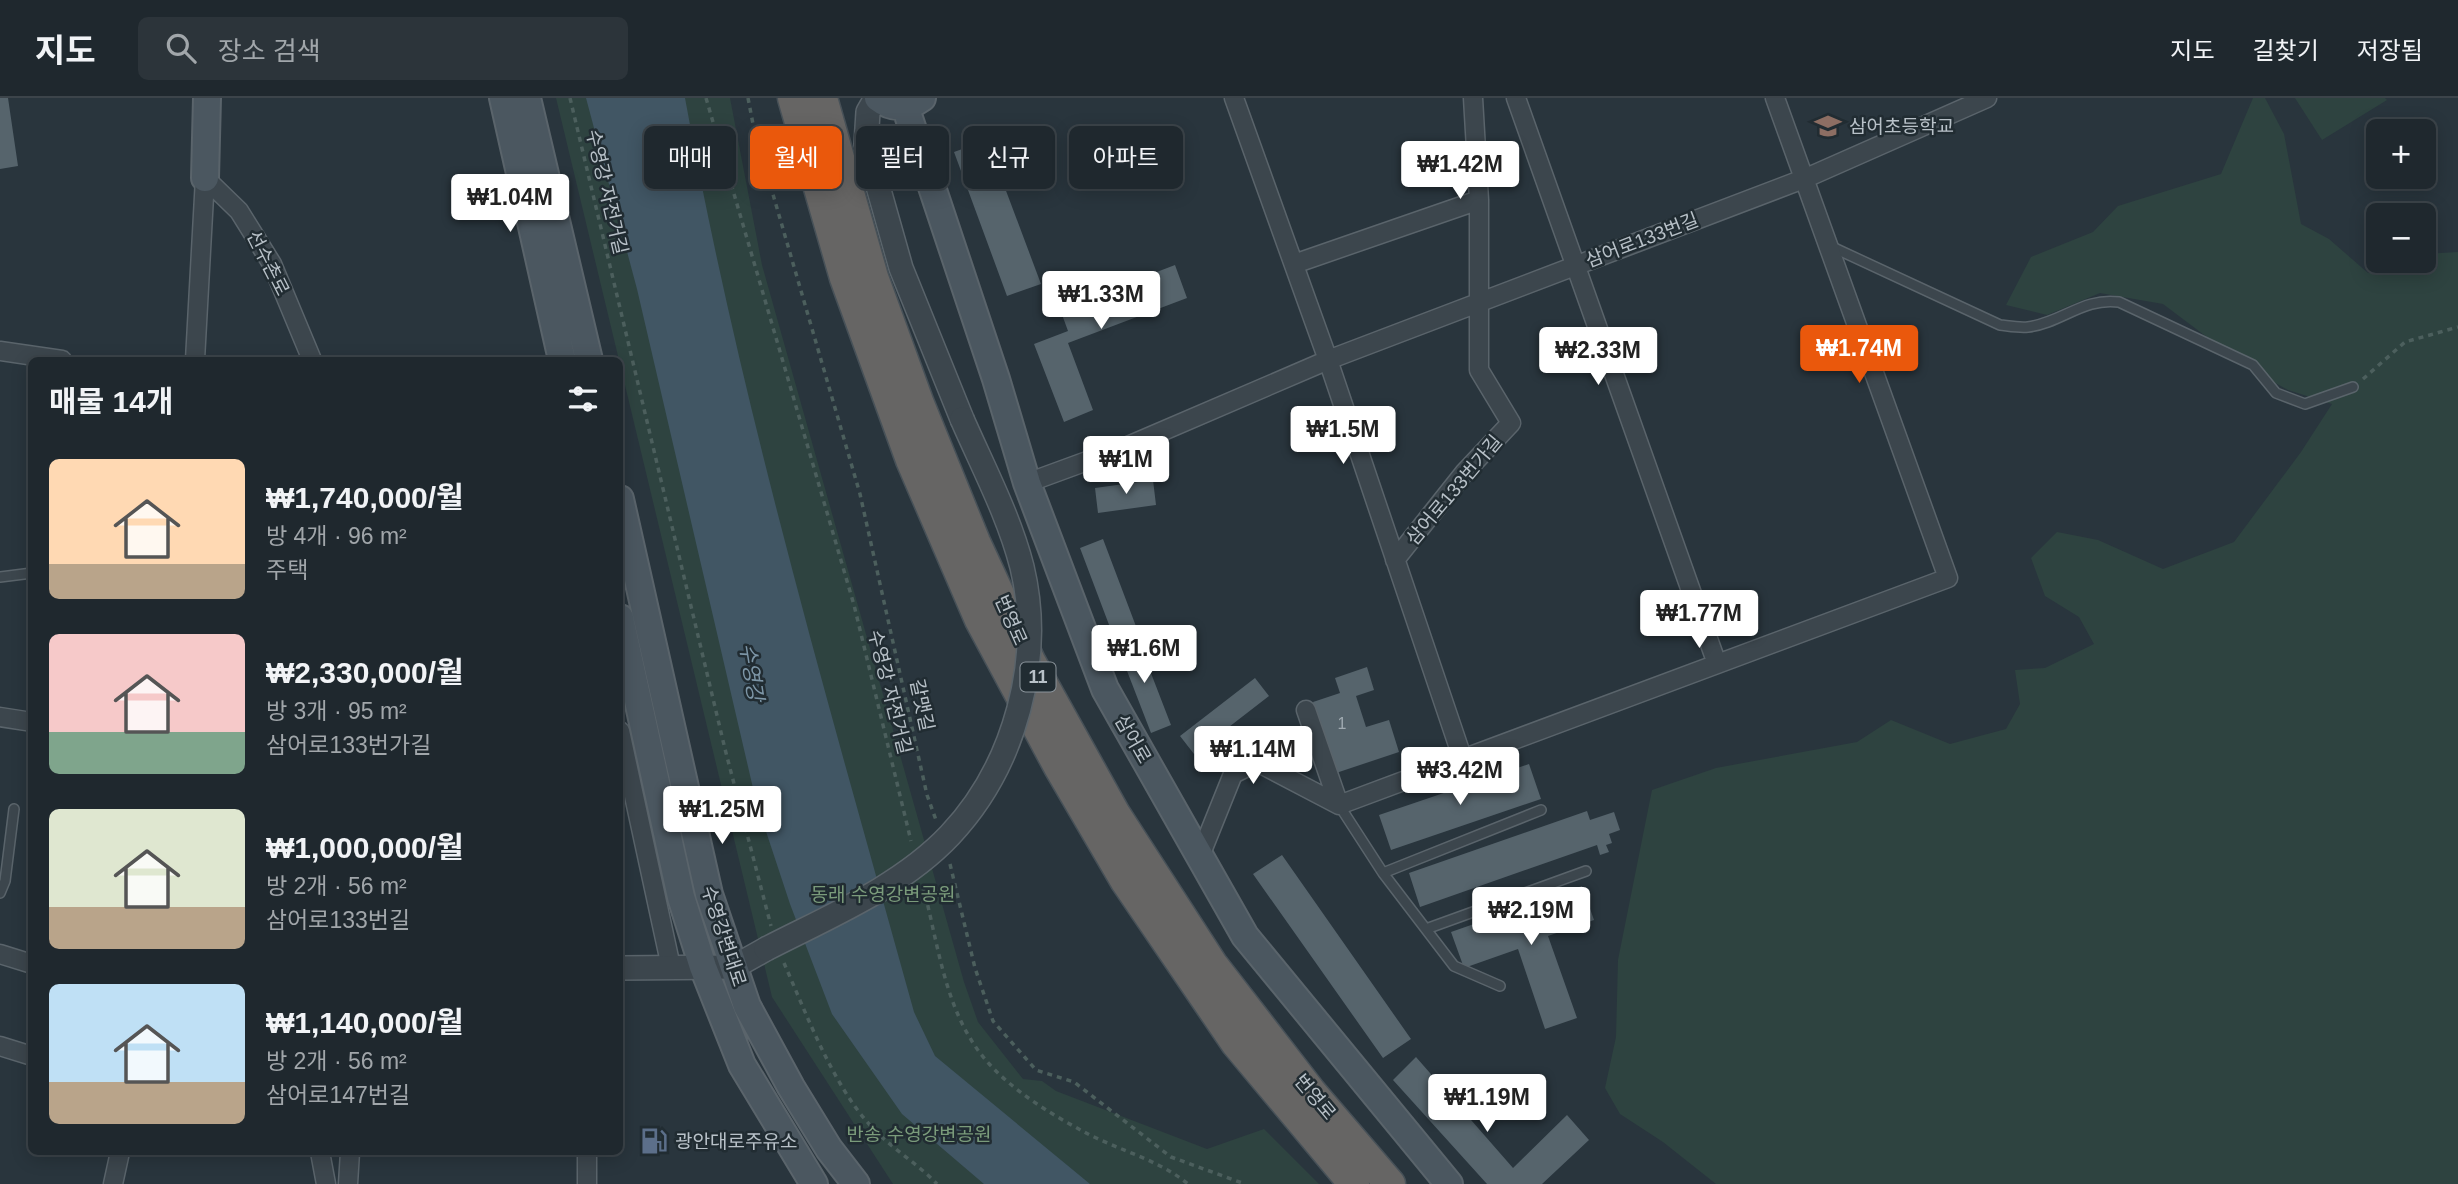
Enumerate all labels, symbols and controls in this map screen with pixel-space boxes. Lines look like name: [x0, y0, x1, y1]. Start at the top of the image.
search box: [138, 17, 628, 80]
icon: search: [162, 29, 200, 67]
text: 지도: [35, 32, 96, 69]
text: 장소 검색: [218, 36, 321, 66]
text: 지도: [2170, 37, 2215, 64]
text: 길찾기: [2253, 37, 2319, 64]
text: 저장됨: [2357, 37, 2423, 64]
school or university icon: 삼어초등학교: [1813, 111, 1843, 141]
place label: 삼어초등학교: [1849, 116, 1954, 137]
map controls: [2366, 119, 2436, 273]
button: +: [2366, 119, 2436, 189]
chip: 매매: [644, 126, 736, 189]
chip: 월세: [750, 126, 842, 189]
chip: 필터: [856, 126, 949, 189]
chip: 신규: [963, 126, 1055, 189]
chip: 아파트: [1069, 126, 1183, 189]
street label: 수영강 자전거길: [582, 127, 632, 257]
pin: ₩1.42M: [1403, 141, 1517, 201]
text: ₩1.42M: [1417, 151, 1503, 177]
pin: ₩1.04M: [453, 174, 567, 234]
text: ₩1.04M: [467, 184, 553, 210]
button: −: [2366, 203, 2436, 273]
street label: 삼어로133번길: [1583, 209, 1701, 271]
street label: 선수촌로: [243, 227, 293, 299]
pin: ₩1.33M: [1044, 272, 1158, 331]
text: ₩1.33M: [1058, 281, 1144, 307]
pin: ₩1.74M: [1802, 326, 1916, 385]
pin: ₩2.33M: [1541, 328, 1655, 387]
text: ₩1.74M: [1816, 335, 1902, 361]
text: ₩2.33M: [1555, 337, 1641, 363]
icon: filters: [564, 380, 602, 418]
text: 매물 14개: [49, 385, 174, 418]
pin: ₩1.5M: [1294, 406, 1392, 466]
text: ₩1.5M: [1307, 416, 1379, 442]
street label: 삼어로133번가길: [1402, 431, 1506, 549]
pin: ₩1M: [1092, 436, 1160, 496]
text: ₩1M: [1099, 446, 1153, 472]
text: ₩1,740,000/월: [266, 481, 464, 514]
icon: home: [105, 487, 189, 571]
text: 방 4개 · 96 m²: [266, 523, 407, 549]
text: 주택: [266, 557, 308, 583]
pin: ₩1.77M: [1642, 590, 1756, 650]
street label: 번영로: [991, 592, 1031, 648]
text: ₩1.77M: [1656, 600, 1742, 626]
pin: ₩1.6M: [1095, 626, 1193, 685]
street label: 수영강 자전거길: [864, 628, 916, 756]
text: ₩1.6M: [1108, 635, 1180, 661]
water label: 수영강: [736, 642, 768, 705]
text: ₩2,330,000/월: [266, 656, 464, 689]
icon: home: [105, 662, 189, 746]
road number: 11: [1020, 662, 1056, 692]
street label: 갈맷길: [906, 677, 938, 733]
text: 방 3개 · 95 m²: [266, 698, 407, 724]
street label: 삼어로: [1111, 711, 1155, 767]
house number: 1: [1338, 715, 1347, 732]
pin: ₩1.14M: [1196, 726, 1310, 786]
text: 삼어로133번가길: [266, 732, 431, 758]
text: ₩1.14M: [1210, 736, 1296, 762]
pin: ₩3.42M: [1403, 748, 1517, 807]
text: ₩3.42M: [1417, 757, 1503, 783]
pin: ₩1.25M: [665, 786, 779, 846]
text: ₩1.25M: [679, 796, 765, 822]
text: ₩1,000,000/월: [266, 831, 464, 864]
icon: home: [105, 837, 189, 921]
text: 방 2개 · 56 m²: [266, 873, 407, 899]
street label: 수영강변대로: [698, 883, 750, 989]
park label: 동래 수영강변공원: [810, 884, 956, 905]
pin: ₩2.19M: [1474, 888, 1588, 947]
text: ₩2.19M: [1488, 897, 1574, 923]
text: 삼어로133번길: [266, 907, 410, 933]
text: ₩1,140,000/월: [266, 1006, 464, 1039]
icon: home: [105, 1012, 189, 1096]
text: 방 2개 · 56 m²: [266, 1048, 407, 1074]
street label: 번영로: [1290, 1070, 1340, 1124]
pin: ₩1.19M: [1430, 1074, 1544, 1134]
text: 삼어로147번길: [266, 1082, 410, 1108]
text: ₩1.19M: [1444, 1084, 1530, 1110]
park label: 반송 수영강변공원: [846, 1124, 992, 1145]
fuel station icon: 광안대로주유소: [639, 1126, 669, 1156]
place label: 광안대로주유소: [675, 1131, 797, 1152]

